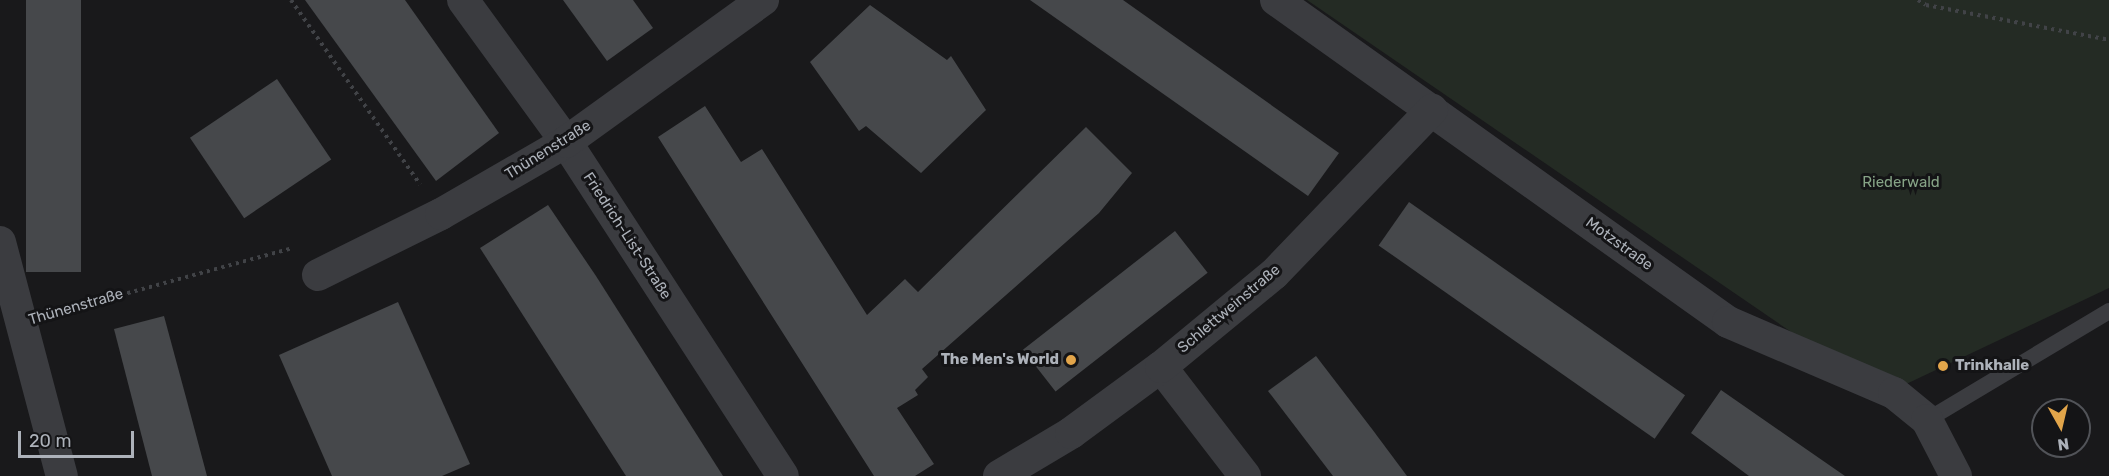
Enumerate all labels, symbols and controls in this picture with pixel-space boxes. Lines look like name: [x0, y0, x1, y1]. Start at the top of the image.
street label: Thünenstraße: [502, 116, 594, 184]
street label: Friedrich-List-Straße: [579, 169, 675, 303]
park label: Riederwald: [1862, 174, 1940, 192]
street label: Motzstraße: [1582, 214, 1656, 274]
street label: Schlettweinstraße: [1174, 261, 1284, 357]
street label: Thünenstraße: [27, 285, 125, 329]
place label: The Men's World: [941, 351, 1059, 369]
marker: The Men's World: [1064, 353, 1078, 367]
place label: Trinkhalle: [1955, 357, 2029, 375]
marker: Trinkhalle: [1936, 359, 1950, 373]
north arrow: [2031, 398, 2091, 458]
scale bar: [21, 419, 136, 457]
text: 20 m: [29, 430, 71, 452]
text: N: [2056, 434, 2070, 455]

